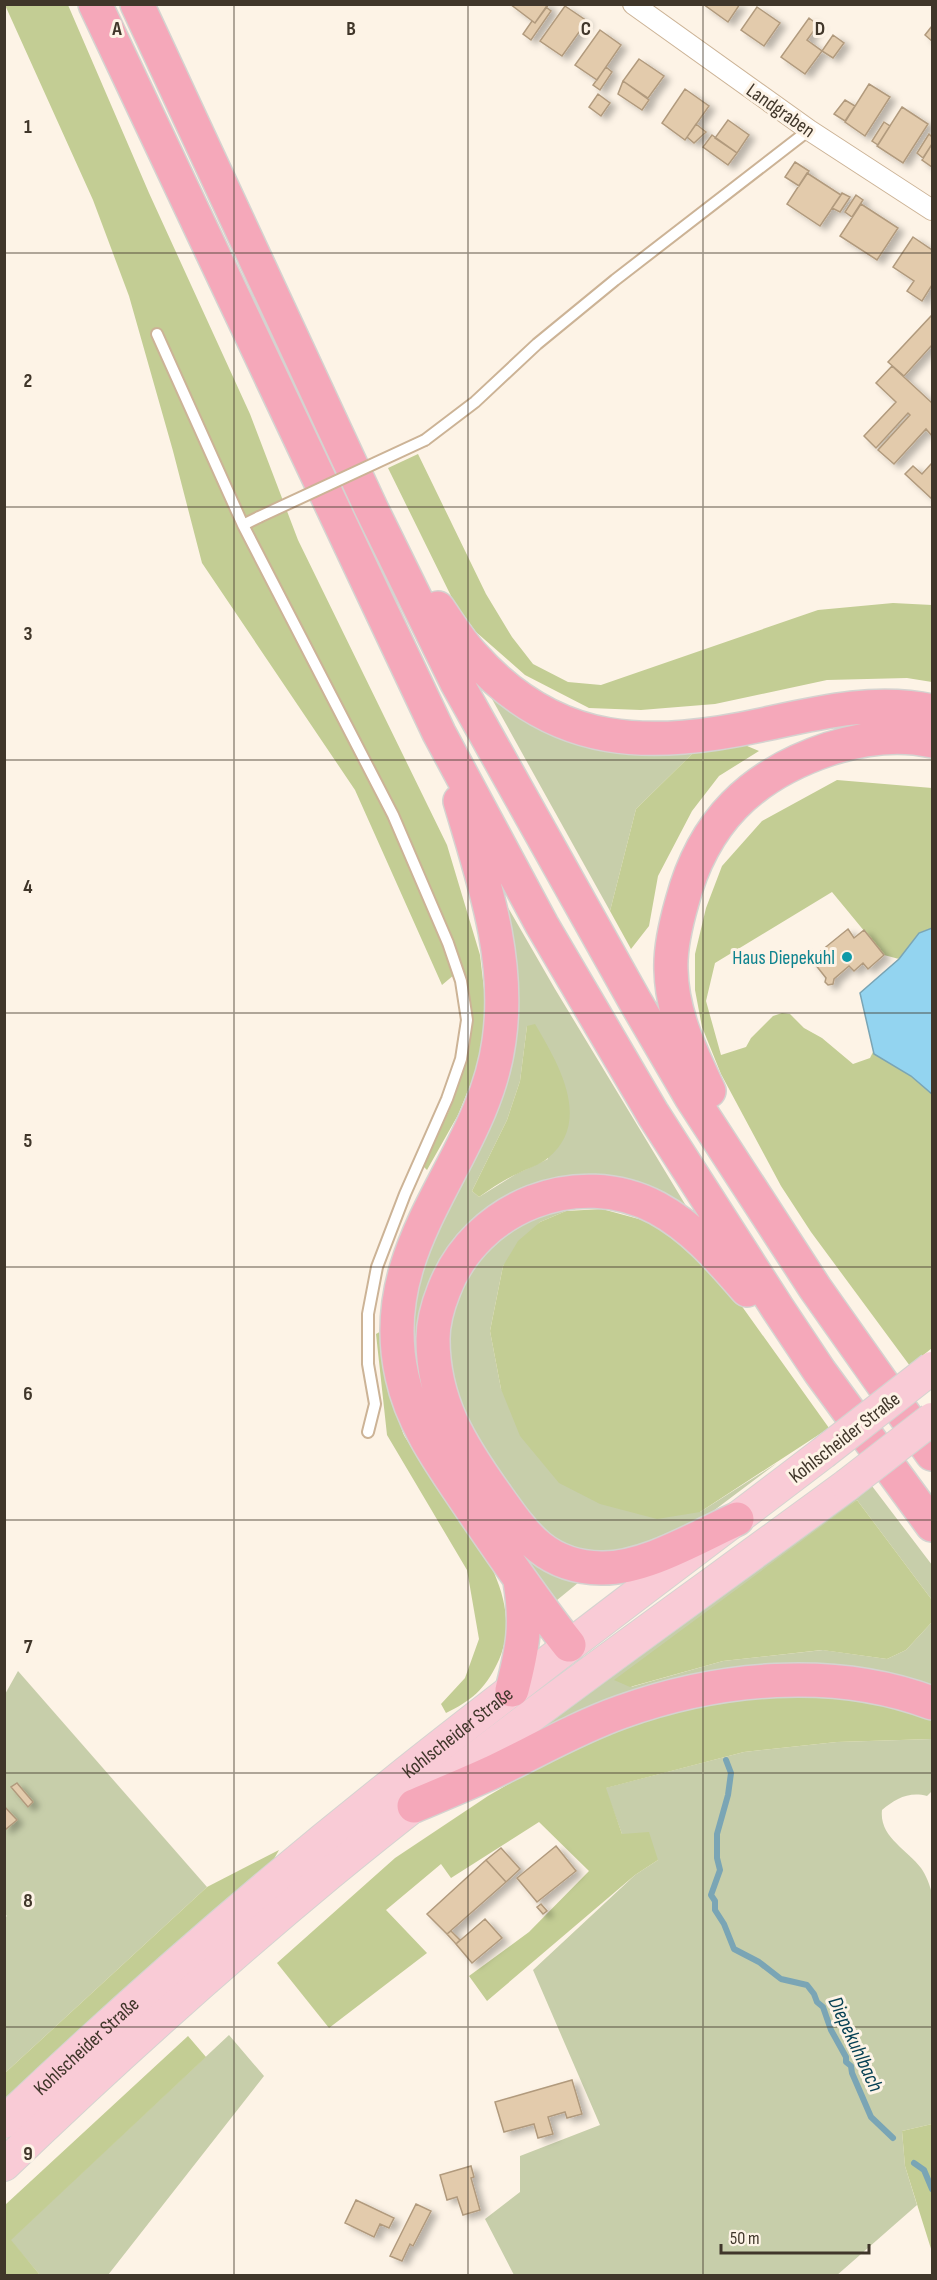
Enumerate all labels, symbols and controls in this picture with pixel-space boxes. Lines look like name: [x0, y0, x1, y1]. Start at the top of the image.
text: A: [111, 17, 122, 41]
text: B: [346, 17, 356, 41]
text: C: [581, 17, 591, 41]
text: D: [815, 17, 825, 41]
street label: Landgraben: [742, 79, 819, 143]
text: 1: [24, 115, 32, 139]
text: 2: [24, 369, 32, 393]
text: 3: [24, 622, 33, 646]
text: 4: [23, 875, 33, 899]
place label: Haus Diepekuhl: [732, 946, 835, 970]
marker: Haus Diepekuhl: [840, 950, 854, 964]
text: 5: [24, 1129, 33, 1153]
text: 6: [23, 1382, 33, 1406]
street label: Kohlscheider Straße: [784, 1387, 905, 1489]
text: 7: [24, 1635, 33, 1659]
street label: Kohlscheider Straße: [398, 1682, 518, 1784]
text: 8: [23, 1889, 33, 1913]
street label: Kohlscheider Straße: [29, 1992, 144, 2101]
water label: Diepekuhlbach: [823, 1993, 888, 2096]
text: 9: [23, 2142, 33, 2166]
scale bar: [721, 2217, 870, 2255]
text: 50 m: [730, 2228, 760, 2249]

